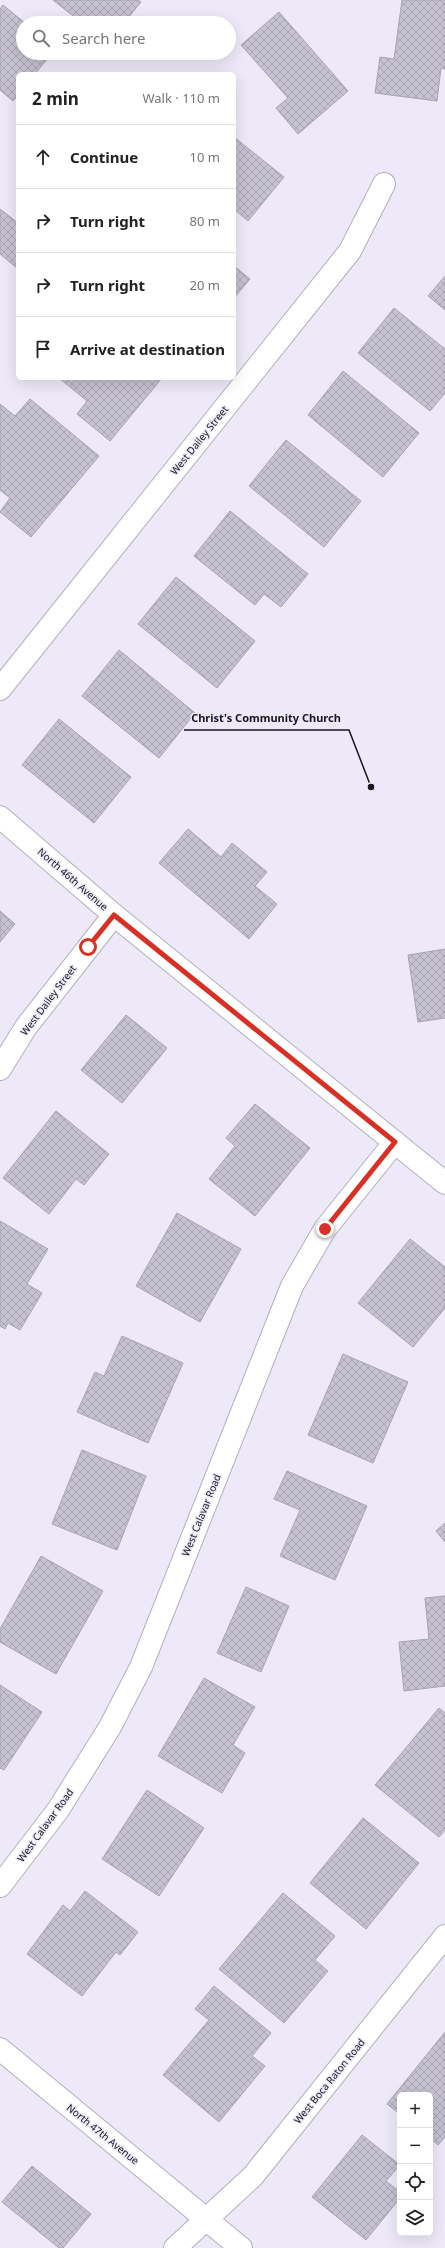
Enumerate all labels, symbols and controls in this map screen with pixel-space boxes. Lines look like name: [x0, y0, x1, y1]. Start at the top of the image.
search box: [16, 16, 236, 60]
icon: search: [30, 27, 52, 49]
text: Search here: [62, 28, 145, 48]
text: 2 min: [32, 87, 79, 110]
text: Walk · 110 m: [142, 89, 220, 107]
icon: ahead: [32, 146, 54, 168]
text: Continue: [70, 147, 138, 167]
text: 10 m: [190, 148, 220, 166]
icon: right: [32, 210, 54, 232]
text: Turn right: [70, 211, 145, 231]
text: 80 m: [190, 212, 220, 230]
icon: right: [32, 274, 54, 296]
text: Turn right: [70, 275, 145, 295]
text: 20 m: [190, 276, 220, 294]
icon: arrive: [32, 338, 54, 360]
text: Arrive at destination: [70, 339, 225, 359]
street label: West Dailey Street: [167, 402, 231, 477]
callout: Christ's Community Church: [184, 707, 349, 730]
text: Christ's Community Church: [191, 710, 341, 725]
street label: North 46th Avenue: [35, 844, 111, 914]
route start: [79, 938, 97, 956]
street label: West Dailey Street: [17, 962, 79, 1038]
route end: [316, 1220, 334, 1238]
street label: West Calavar Road: [178, 1472, 224, 1558]
street label: West Calavar Road: [14, 1786, 76, 1864]
street label: West Boca Raton Road: [290, 2036, 368, 2126]
map controls: [397, 2092, 433, 2236]
button: +: [397, 2092, 433, 2128]
street label: North 47th Avenue: [64, 2101, 142, 2168]
button: −: [397, 2128, 433, 2164]
button: locate: [397, 2164, 433, 2200]
button: layers: [397, 2200, 433, 2236]

